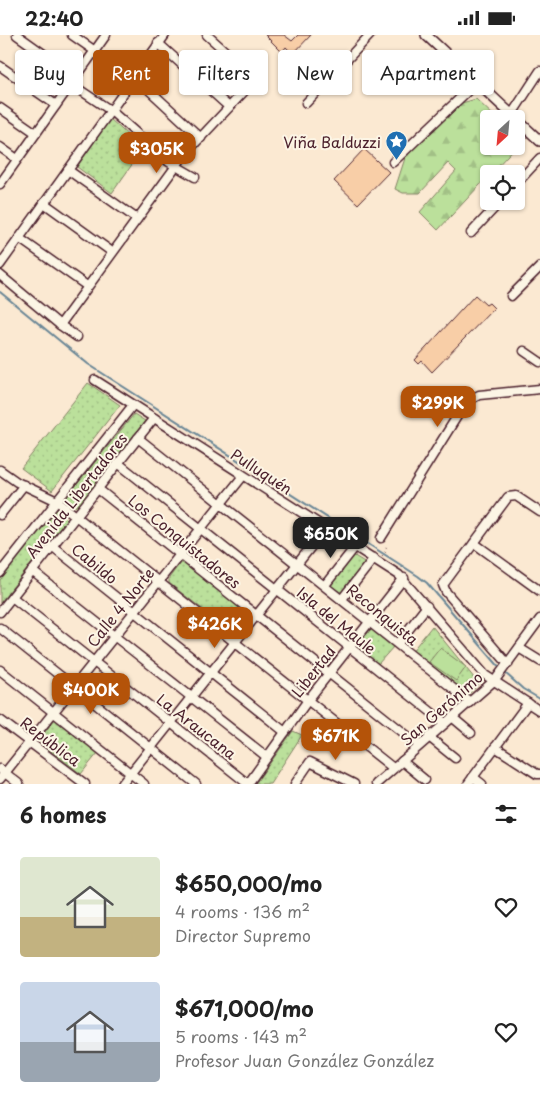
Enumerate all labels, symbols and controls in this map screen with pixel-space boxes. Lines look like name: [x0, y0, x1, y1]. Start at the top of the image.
text: 22:40: [25, 4, 83, 32]
chip: Buy: [15, 50, 83, 95]
chip: Rent: [93, 50, 169, 95]
chip: Filters: [179, 50, 268, 95]
chip: New: [278, 50, 352, 95]
chip: Apartment: [362, 50, 494, 95]
north arrow: [480, 110, 525, 155]
map controls: [480, 110, 525, 210]
place icon: Viña Balduzzi: [385, 129, 409, 160]
place label: Viña Balduzzi: [283, 130, 381, 153]
pin: $305K: [122, 131, 192, 174]
text: $305K: [130, 136, 184, 160]
button: locate: [480, 165, 525, 210]
pin: $299K: [403, 385, 473, 428]
text: $299K: [412, 390, 464, 414]
street label: Avenida Libertadores: [20, 427, 132, 562]
street label: Pulluquén: [226, 442, 298, 500]
street label: Los Conquistadores: [124, 488, 246, 594]
pin: $650K: [296, 517, 366, 559]
text: $650K: [304, 521, 358, 545]
street label: Cabildo: [67, 537, 123, 589]
street label: Calle 4 Norte: [81, 562, 159, 652]
street label: Reconquista: [342, 578, 424, 651]
street label: Isla del Maule: [292, 581, 382, 659]
pin: $426K: [180, 607, 250, 649]
text: $426K: [188, 611, 242, 635]
street label: Libertad: [285, 640, 341, 702]
street label: San Gerónimo: [395, 666, 487, 750]
pin: $400K: [56, 673, 126, 715]
text: $400K: [63, 677, 119, 701]
street label: La Araucana: [152, 687, 242, 765]
street label: República: [16, 711, 86, 772]
pin: $671K: [301, 719, 371, 761]
text: $671K: [312, 723, 360, 747]
text: 6 homes: [20, 798, 106, 830]
icon: filters: [492, 800, 520, 828]
text: $650,000/mo: [175, 867, 322, 899]
icon: home: [60, 877, 120, 937]
icon: heart: [492, 893, 520, 921]
text: 4 rooms · 136 m²: [175, 899, 310, 923]
text: Director Supremo: [175, 923, 311, 947]
text: $671,000/mo: [175, 992, 314, 1024]
icon: home: [60, 1002, 120, 1062]
icon: heart: [492, 1018, 520, 1046]
text: 5 rooms · 143 m²: [175, 1024, 307, 1048]
text: Profesor Juan González González: [175, 1048, 434, 1072]

